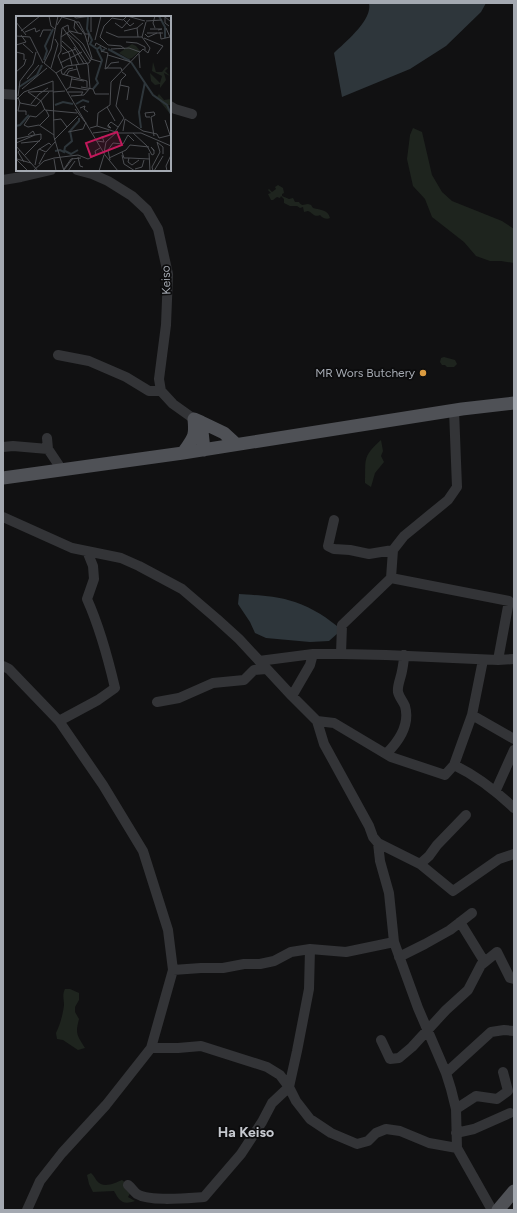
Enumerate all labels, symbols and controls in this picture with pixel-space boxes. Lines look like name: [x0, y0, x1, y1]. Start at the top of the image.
inset map: [16, 16, 171, 171]
street label: Keiso: [158, 265, 174, 295]
place label: MR Wors Butchery: [315, 366, 416, 380]
marker: MR Wors Butchery: [418, 368, 428, 378]
district label: Ha Keiso: [218, 1124, 274, 1141]

